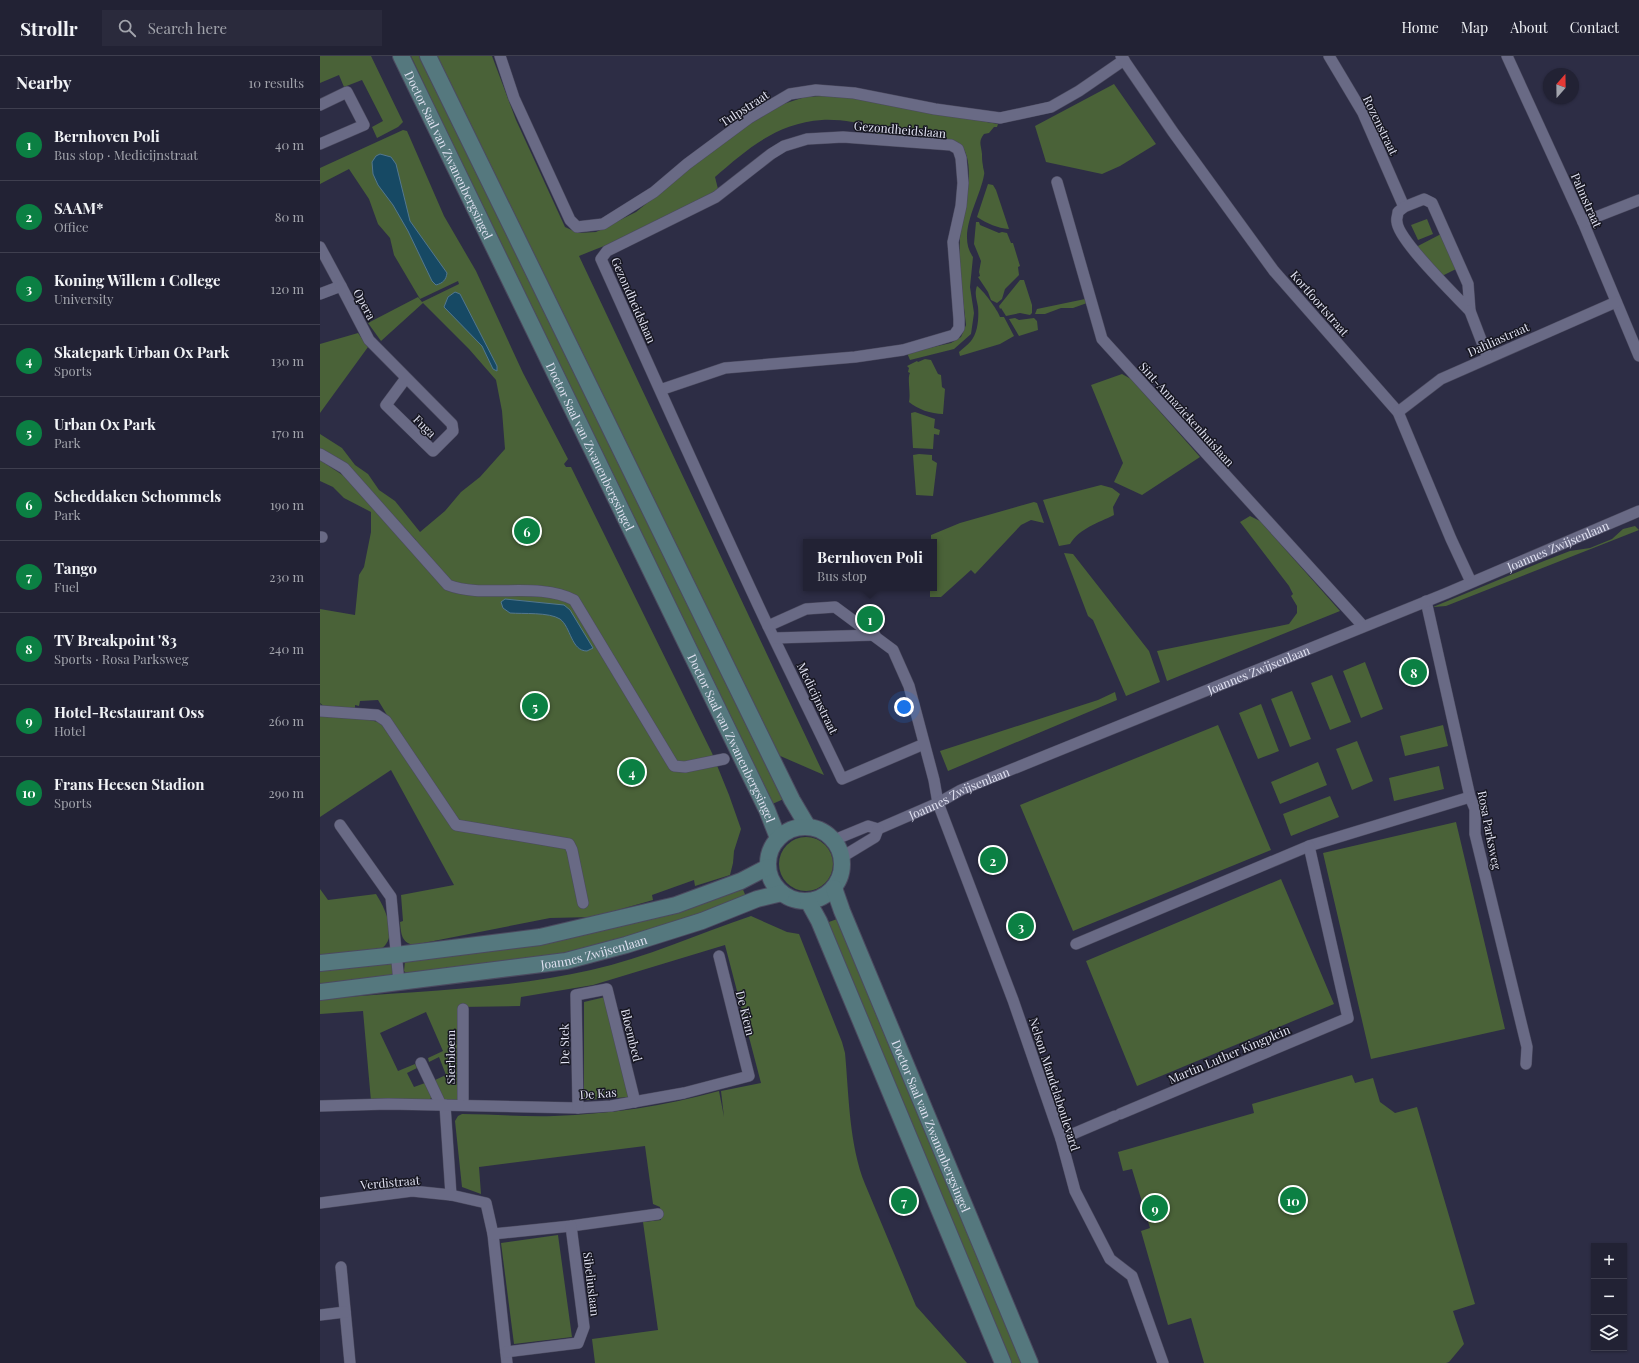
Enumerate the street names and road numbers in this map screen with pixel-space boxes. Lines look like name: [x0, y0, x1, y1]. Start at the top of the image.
street label: Doctor Saal van Zwanenbergsingel: [401, 68, 497, 242]
street label: Tulpstraat: [717, 86, 772, 130]
street label: Rozenstraat: [1360, 93, 1403, 158]
street label: Gezondheidslaan: [853, 117, 947, 141]
street label: Palmstraat: [1568, 170, 1606, 231]
street label: Gezondheidslaan: [608, 255, 660, 345]
street label: Kortfoortstraat: [1287, 267, 1353, 340]
street label: Opera: [350, 286, 380, 322]
street label: Dahliastraat: [1465, 318, 1532, 360]
street label: Sint-Annaziekenhuislaan: [1136, 358, 1238, 470]
street label: Doctor Saal van Zwanenbergsingel: [543, 360, 638, 534]
street label: Fuga: [410, 411, 440, 441]
street label: Joannes Zwijsenlaan: [1504, 517, 1611, 575]
street label: Joannes Zwijsenlaan: [1204, 641, 1312, 698]
street label: Doctor Saal van Zwanenbergsingel: [684, 651, 779, 825]
street label: Medicijnstraat: [794, 660, 843, 737]
street label: Joannes Zwijsenlaan: [905, 763, 1012, 823]
street label: Rosa Parksweg: [1475, 789, 1506, 871]
street label: Joannes Zwijsenlaan: [539, 931, 649, 972]
street label: De Kiem: [733, 989, 759, 1038]
street label: Bloembed: [618, 1007, 646, 1063]
street label: Nelson Mandelaboulevard: [1026, 1015, 1084, 1153]
street label: Martin Luther Kingplein: [1166, 1021, 1292, 1087]
street label: De Stek: [556, 1023, 572, 1065]
street label: Sierbloem: [442, 1029, 458, 1084]
street label: Doctor Saal van Zwanenbergsingel: [888, 1037, 975, 1215]
street label: De Kas: [579, 1084, 617, 1102]
street label: Verdistraat: [359, 1171, 421, 1193]
street label: Sibeliuslaan: [580, 1251, 604, 1317]

